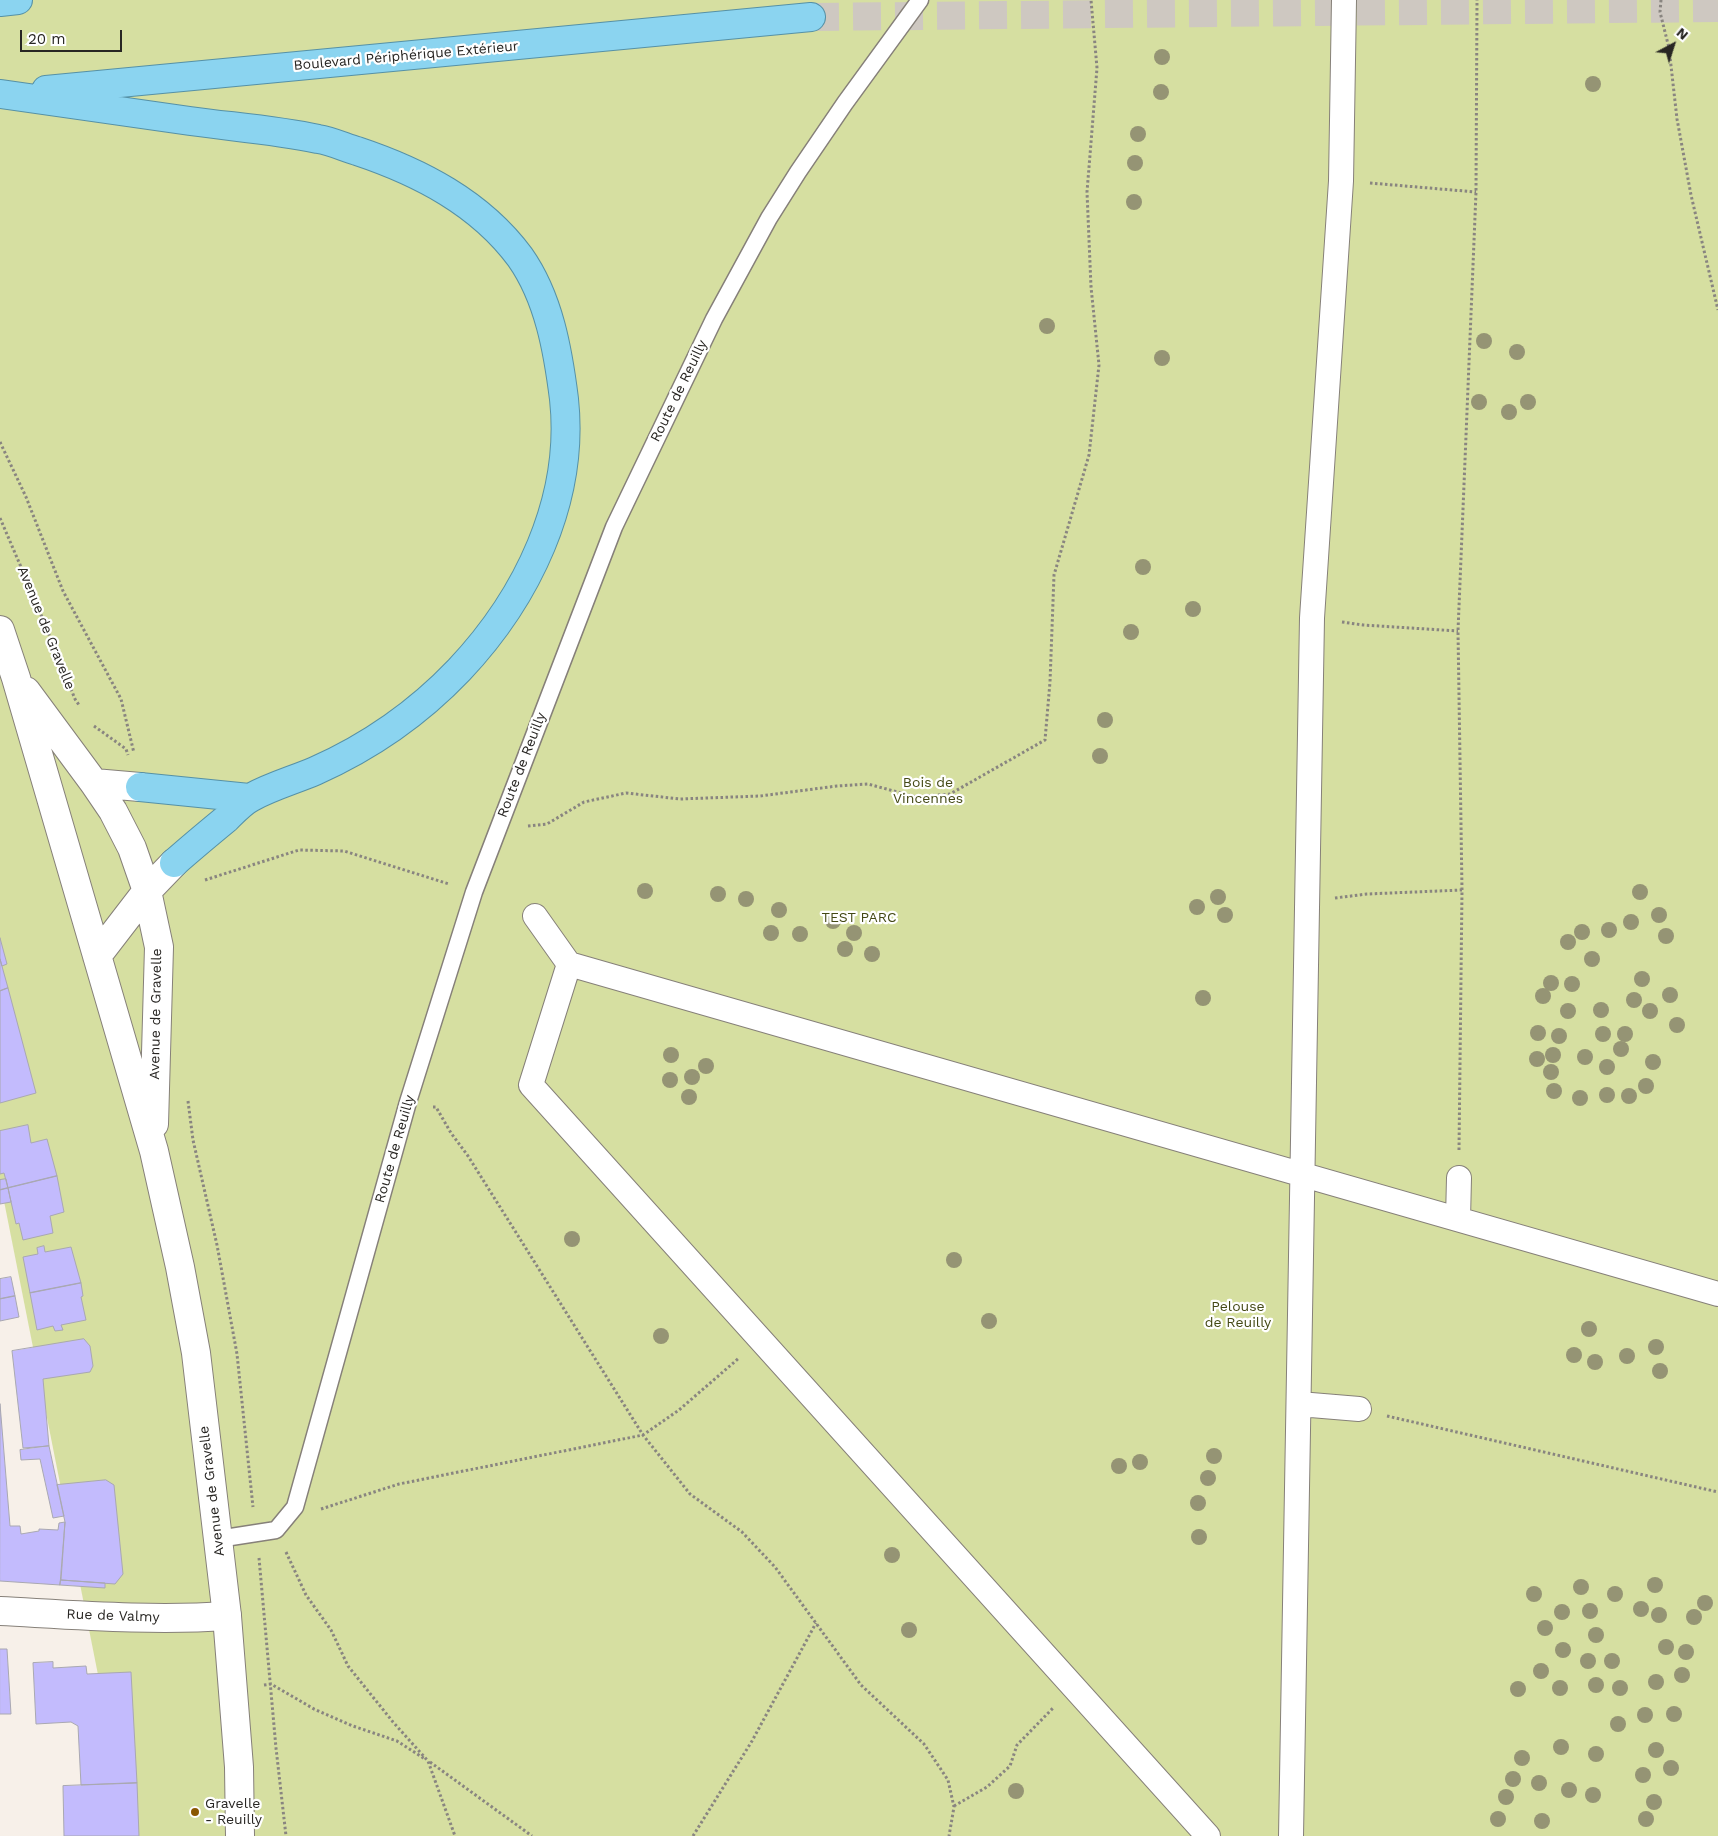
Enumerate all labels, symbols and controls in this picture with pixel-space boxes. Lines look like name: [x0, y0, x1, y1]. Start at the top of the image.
scale bar: [22, 20, 125, 52]
north arrow: [1648, 20, 1698, 70]
text: N: [1674, 24, 1692, 43]
text: 20 m: [28, 30, 66, 48]
street label: Boulevard Périphérique Extérieur: [293, 38, 519, 74]
street label: Route de Reuilly: [647, 337, 711, 445]
street label: Avenue de Gravelle: [14, 564, 78, 692]
street label: Route de Reuilly: [494, 710, 550, 820]
park label: Bois de Vincennes: [893, 775, 963, 808]
park label: TEST PARC: [821, 910, 897, 926]
street label: Avenue de Gravelle: [146, 948, 166, 1080]
street label: Route de Reuilly: [372, 1093, 418, 1205]
park label: Pelouse de Reuilly: [1205, 1299, 1271, 1331]
street label: Avenue de Gravelle: [196, 1425, 228, 1557]
street label: Rue de Valmy: [66, 1606, 160, 1626]
place label: Gravelle - Reuilly: [205, 1796, 262, 1828]
marker: Gravelle - Reuilly: [189, 1806, 201, 1818]

